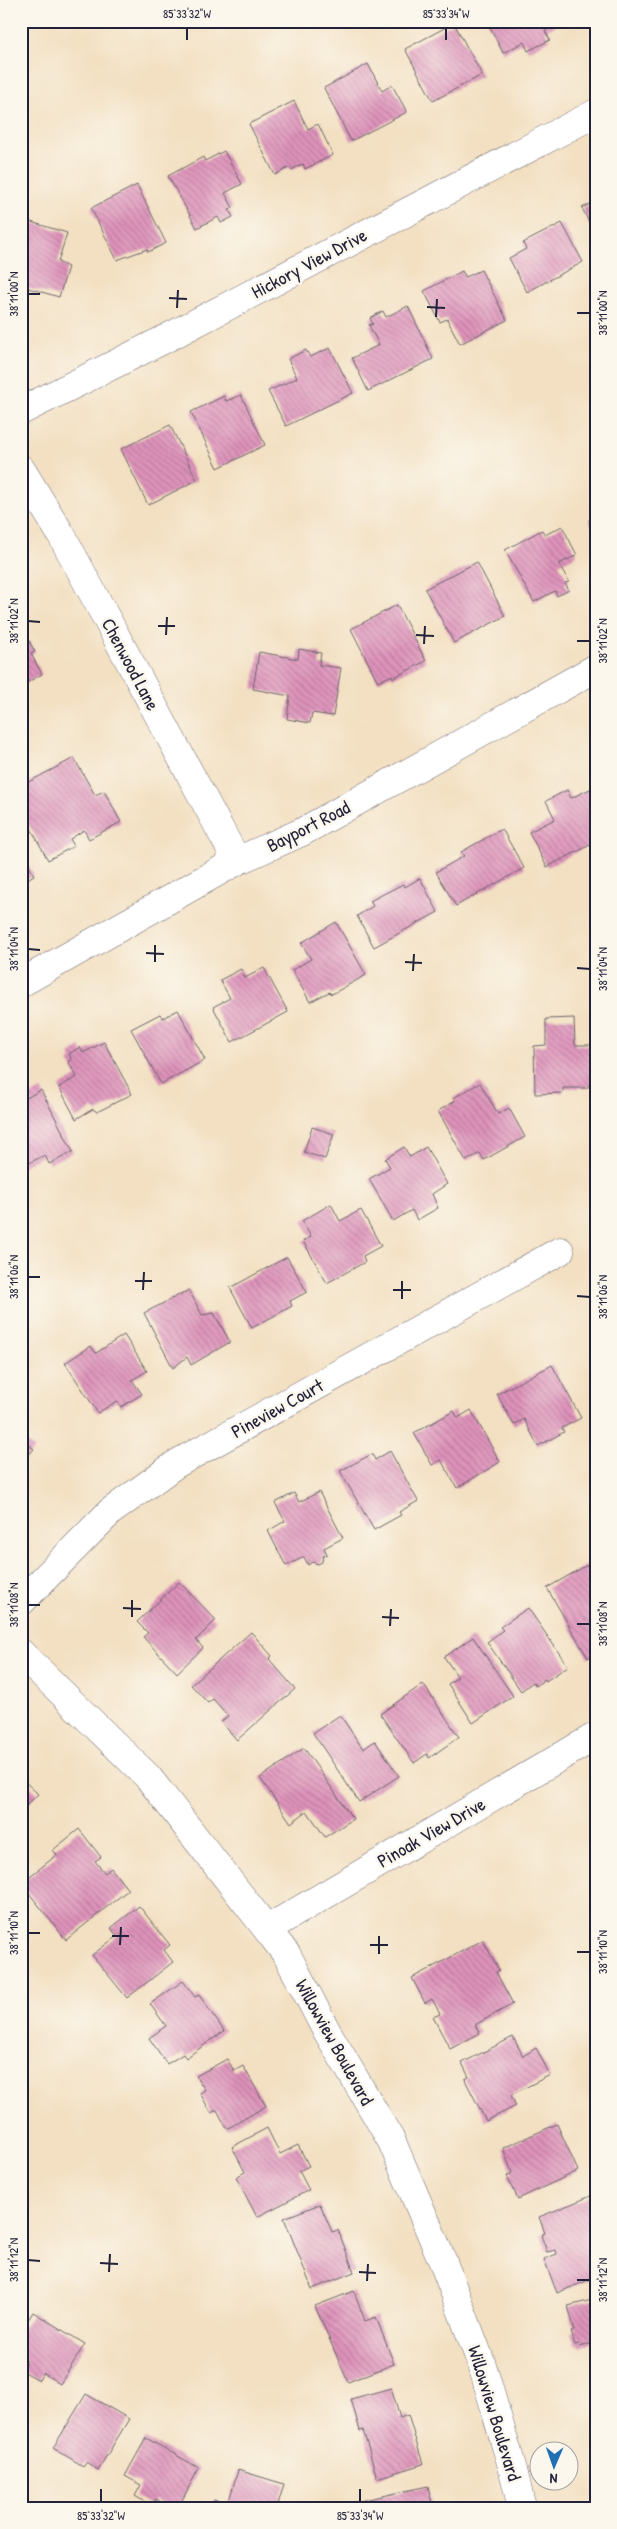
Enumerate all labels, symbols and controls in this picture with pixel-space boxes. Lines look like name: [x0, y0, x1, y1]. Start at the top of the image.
text: 85°33'32"W: [163, 5, 212, 22]
text: 85°33'34"W: [423, 5, 470, 22]
street label: Hickory View Drive: [247, 221, 372, 304]
text: 38°11'00"N: [5, 272, 22, 316]
text: 38°11'00"N: [594, 291, 611, 335]
text: 38°11'02"N: [5, 598, 22, 644]
street label: Chenwood Lane: [96, 613, 166, 715]
text: 38°11'02"N: [594, 618, 611, 664]
street label: Bayport Road: [262, 794, 355, 858]
text: 38°11'04"N: [5, 927, 22, 971]
text: 38°11'04"N: [594, 947, 611, 991]
text: 38°11'06"N: [5, 1255, 22, 1299]
text: 38°11'06"N: [594, 1275, 611, 1319]
street label: Pineview Court: [226, 1372, 328, 1444]
text: 38°11'08"N: [5, 1583, 22, 1627]
text: 38°11'08"N: [594, 1602, 611, 1646]
street label: Pinoak View Drive: [372, 1790, 490, 1873]
text: 38°11'10"N: [5, 1911, 22, 1955]
text: 38°11'10"N: [594, 1930, 611, 1974]
street label: Willowview Boulevard: [290, 1974, 381, 2110]
text: 38°11'12"N: [5, 2238, 22, 2282]
text: 38°11'12"N: [594, 2258, 611, 2302]
street label: Willowview Boulevard: [462, 2342, 528, 2485]
north arrow: [530, 2442, 580, 2492]
text: N: [549, 2470, 558, 2489]
text: 85°33'32"W: [77, 2507, 126, 2524]
text: 85°33'34"W: [337, 2507, 384, 2524]

